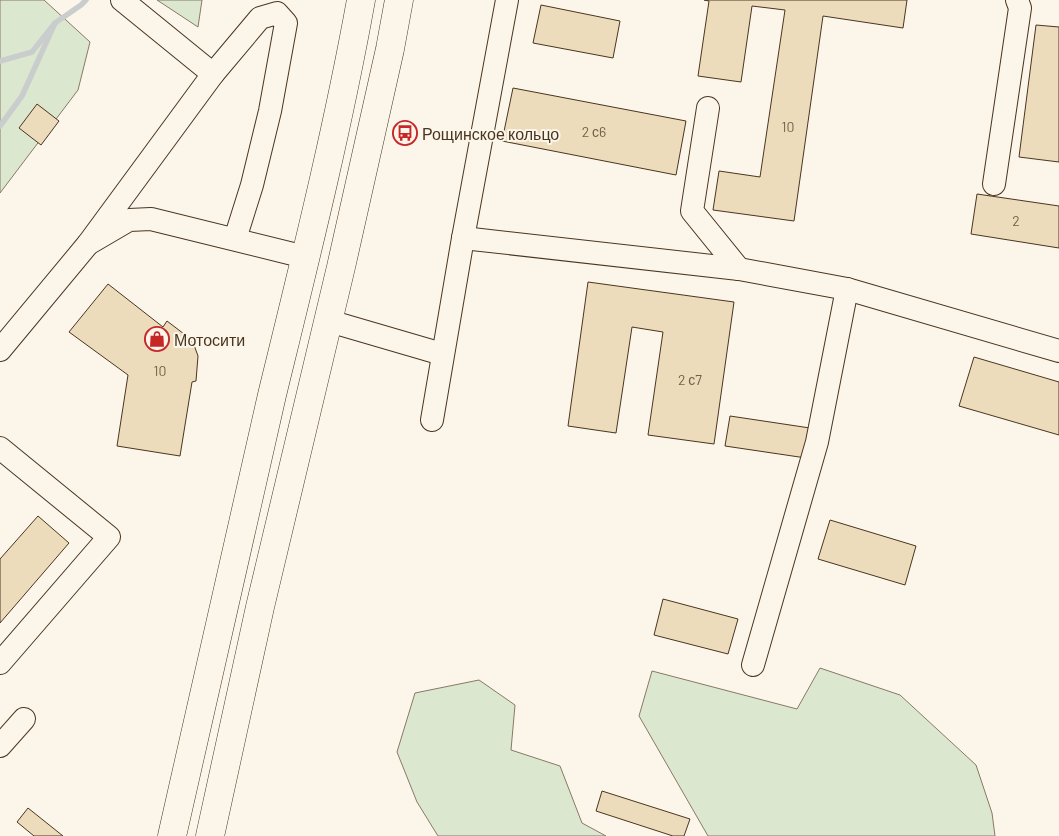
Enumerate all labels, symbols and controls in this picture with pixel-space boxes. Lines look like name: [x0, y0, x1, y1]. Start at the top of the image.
house number: 10: [782, 118, 794, 135]
bus stop icon: Рощинское кольцо: [392, 120, 418, 146]
house number: 2 с6: [582, 123, 606, 140]
place label: Рощинское кольцо: [422, 124, 559, 143]
house number: 2: [1012, 212, 1020, 229]
shop icon: Мотосити: [144, 326, 170, 352]
place label: Мотосити: [174, 330, 245, 349]
house number: 10: [154, 362, 166, 379]
house number: 2 с7: [678, 371, 702, 388]

